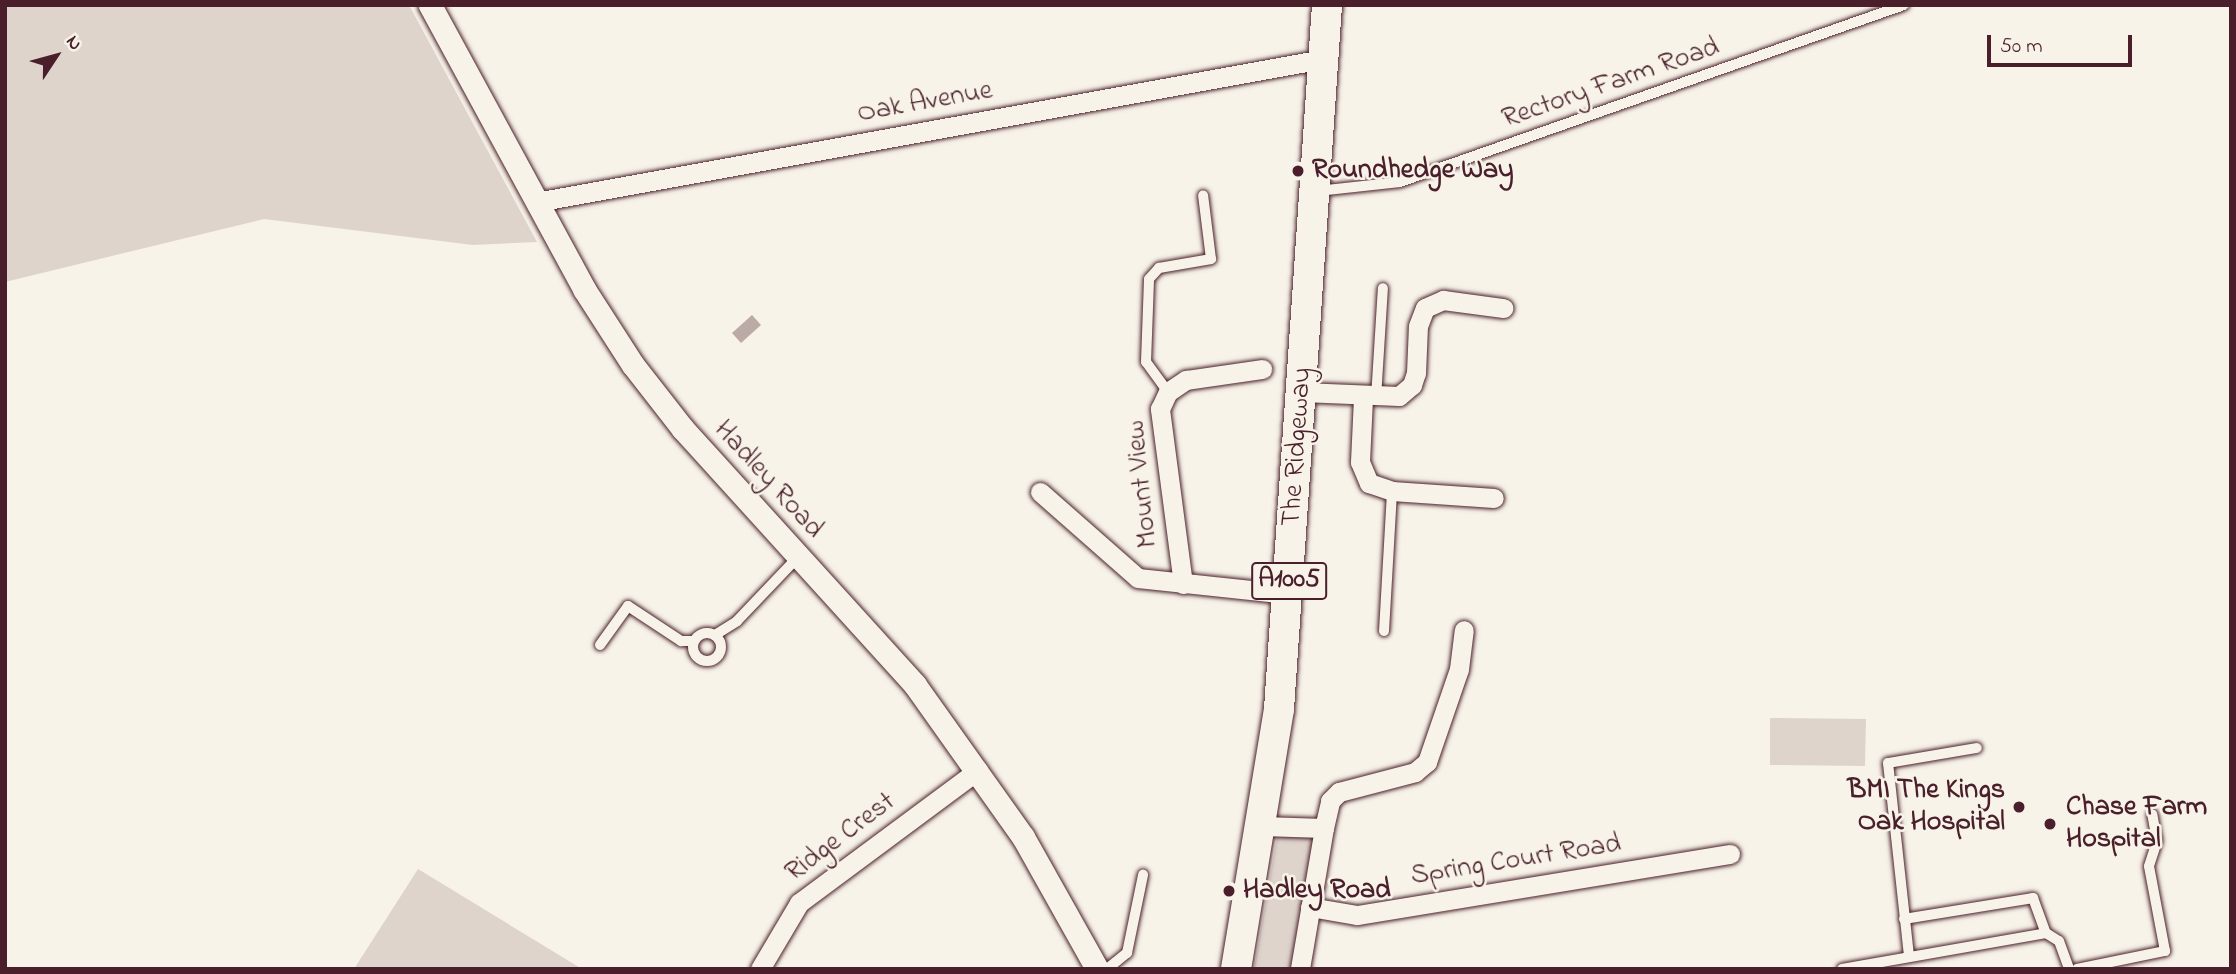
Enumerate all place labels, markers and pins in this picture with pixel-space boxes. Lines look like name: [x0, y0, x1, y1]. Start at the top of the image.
place label: Roundhedge Way: [1312, 154, 1514, 188]
marker: Roundhedge Way: [1290, 163, 1306, 179]
place label: BMI The Kings Oak Hospital: [1847, 774, 2005, 840]
place label: Chase Farm Hospital: [2066, 791, 2207, 857]
marker: BMI The Kings Oak Hospital: [2011, 799, 2027, 815]
marker: Chase Farm Hospital: [2040, 814, 2060, 834]
place label: Hadley Road: [1243, 874, 1391, 908]
marker: Hadley Road: [1221, 883, 1237, 899]

